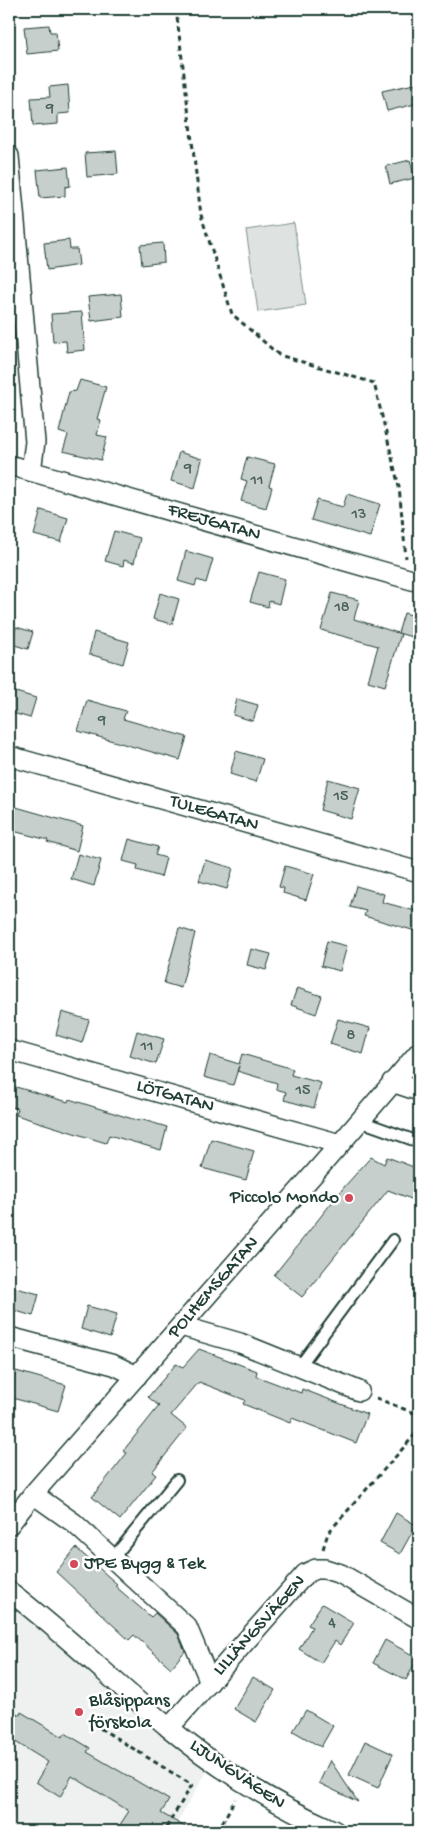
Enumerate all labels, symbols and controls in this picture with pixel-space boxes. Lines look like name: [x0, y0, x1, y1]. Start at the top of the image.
house number: 9: [45, 100, 54, 119]
house number: 9: [183, 460, 192, 479]
house number: 11: [250, 472, 263, 491]
street label: FREJGATAN: [164, 498, 263, 547]
house number: 13: [351, 506, 366, 525]
house number: 18: [333, 599, 350, 618]
house number: 9: [97, 712, 106, 731]
house number: 15: [333, 788, 348, 807]
street label: TULEGATAN: [166, 790, 261, 838]
house number: 8: [347, 1027, 356, 1046]
house number: 11: [140, 1038, 153, 1057]
street label: LÖTGATAN: [133, 1075, 217, 1119]
house number: 15: [295, 1082, 310, 1101]
place label: Piccolo Mondo: [229, 1187, 339, 1210]
marker: Piccolo Mondo: [343, 1192, 355, 1204]
street label: POLHEMSGATAN: [163, 1232, 265, 1344]
place label: JPE Bygg & Tek: [84, 1553, 206, 1576]
marker: JPE Bygg & Tek: [68, 1558, 80, 1570]
street label: LILLÄNGSVÄGEN: [209, 1571, 311, 1681]
house number: 4: [328, 1615, 336, 1634]
place label: Blåsippans förskola: [88, 1690, 171, 1735]
marker: Blåsippans förskola: [73, 1706, 85, 1718]
street label: LJUNGVÄGEN: [185, 1735, 289, 1815]

